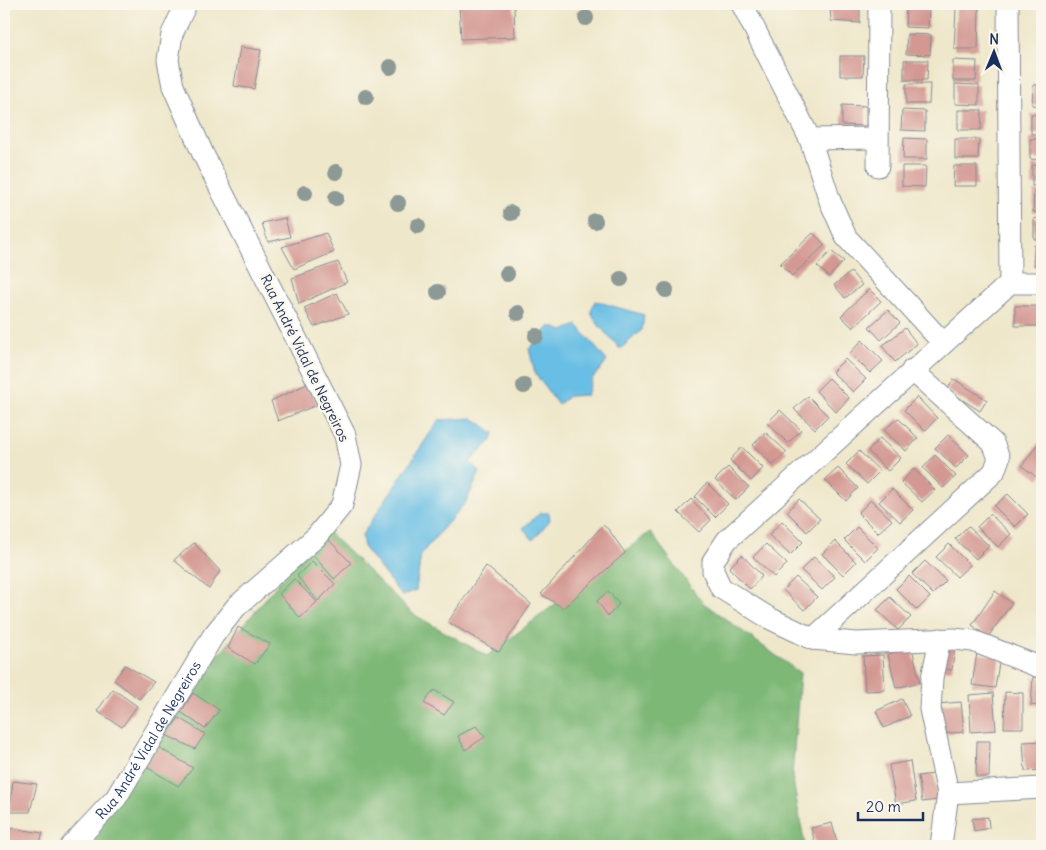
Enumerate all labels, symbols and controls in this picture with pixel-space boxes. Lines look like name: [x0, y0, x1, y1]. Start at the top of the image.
north arrow: [968, 28, 1018, 78]
text: N: [989, 30, 999, 48]
street label: Rua André Vidal de Negreiros: [257, 271, 353, 445]
street label: Rua André Vidal de Negreiros: [92, 658, 205, 823]
scale bar: [858, 790, 924, 822]
text: 20 m: [866, 797, 901, 816]

